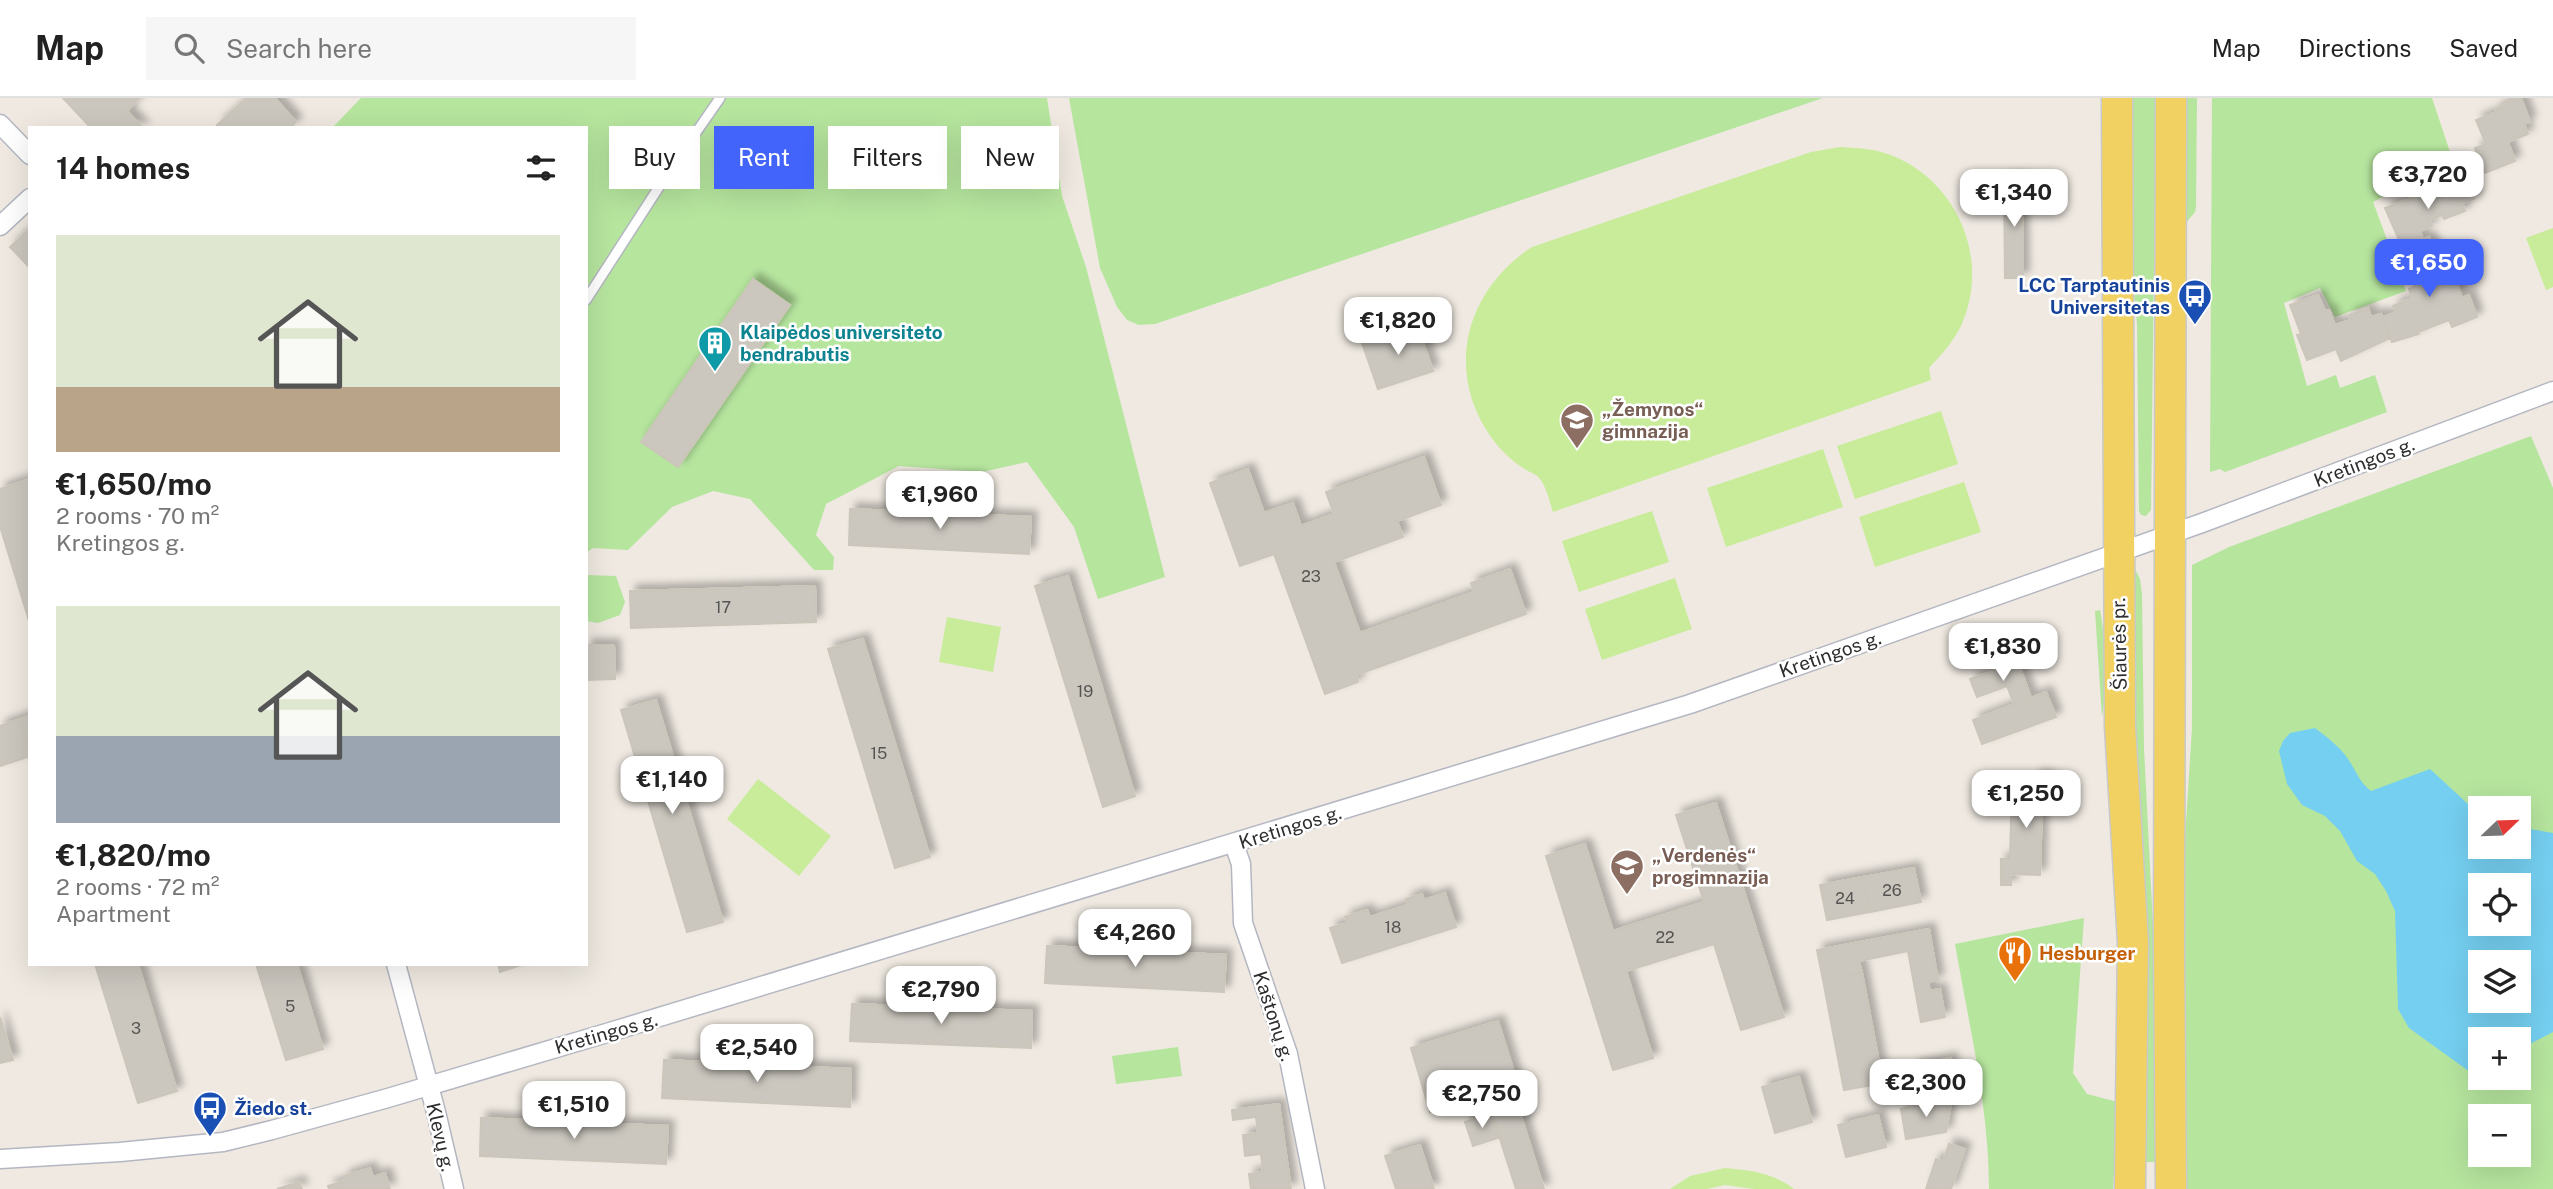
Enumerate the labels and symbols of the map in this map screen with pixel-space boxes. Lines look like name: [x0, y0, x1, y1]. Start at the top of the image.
pin: €3,720: [2371, 152, 2485, 211]
pin: €1,340: [1957, 170, 2071, 229]
pin: €1,650: [2372, 240, 2486, 299]
place label: LCC Tarptautinis Universitetas: [2018, 274, 2170, 318]
bus stop icon: LCC Tarptautinis Universitetas: [2176, 277, 2214, 326]
pin: €1,820: [1341, 298, 1455, 357]
place label: Klaipėdos universiteto bendrabutis: [740, 321, 943, 365]
building icon: Klaipėdos universiteto bendrabutis: [696, 324, 734, 373]
place label: „Žemynos“ gimnazija: [1602, 398, 1704, 442]
school or university icon: „Žemynos“ gimnazija: [1558, 401, 1596, 450]
street label: Kretingos g.: [2310, 433, 2418, 491]
pin: €1,960: [883, 472, 997, 531]
house number: 23: [1301, 567, 1321, 586]
street label: Šiaurės pr.: [2107, 597, 2131, 691]
house number: 17: [715, 598, 731, 617]
pin: €1,830: [1946, 624, 2060, 683]
street label: Kretingos g.: [1776, 626, 1884, 682]
house number: 19: [1077, 682, 1093, 701]
house number: 15: [871, 744, 887, 763]
pin: €1,140: [615, 756, 729, 816]
pin: €1,250: [1969, 770, 2083, 830]
north arrow: [2468, 796, 2530, 859]
street label: Kretingos g.: [1236, 801, 1344, 853]
place label: „Verdenės“ progimnazija: [1652, 844, 1769, 888]
school or university icon: „Verdenės“ progimnazija: [1608, 847, 1646, 896]
house number: 26: [1882, 881, 1902, 900]
house number: 24: [1835, 889, 1855, 908]
pin: €4,260: [1078, 910, 1192, 969]
house number: 18: [1385, 918, 1401, 937]
house number: 22: [1655, 928, 1675, 947]
restaurant icon: Hesburger: [1996, 934, 2034, 983]
place label: Hesburger: [2039, 942, 2135, 964]
pin: €2,790: [884, 967, 998, 1026]
street label: Kaštonų g.: [1249, 968, 1299, 1064]
house number: 5: [285, 997, 295, 1016]
street label: Kretingos g.: [552, 1008, 660, 1058]
house number: 3: [131, 1019, 141, 1038]
pin: €2,540: [700, 1024, 814, 1084]
pin: €2,300: [1869, 1060, 1983, 1119]
pin: €2,750: [1425, 1070, 1539, 1130]
pin: €1,510: [517, 1082, 631, 1141]
bus stop icon: Žiedo st.: [191, 1089, 229, 1138]
place label: Žiedo st.: [234, 1097, 312, 1119]
street label: Klevų g.: [422, 1100, 460, 1174]

